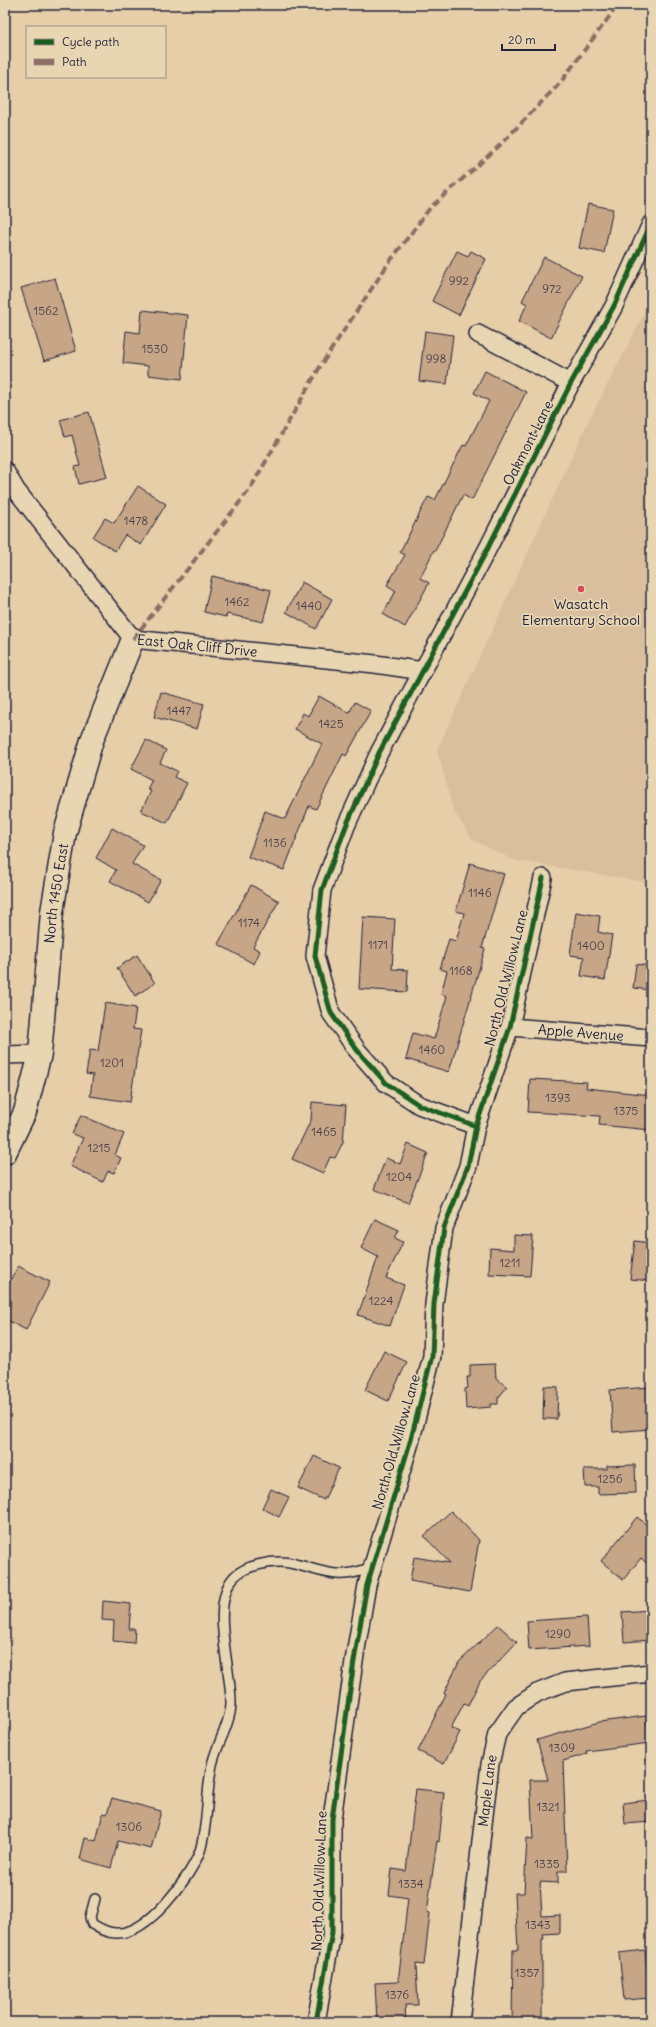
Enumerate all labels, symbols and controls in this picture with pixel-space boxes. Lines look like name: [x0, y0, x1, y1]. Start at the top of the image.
legend: [26, 26, 166, 78]
scale bar: [502, 26, 555, 52]
text: 20 m: [508, 32, 536, 47]
text: Cycle path: [62, 34, 119, 49]
text: Path: [62, 54, 87, 69]
house number: 992: [449, 273, 470, 288]
house number: 972: [542, 281, 562, 296]
house number: 1562: [33, 303, 59, 318]
house number: 1530: [142, 341, 168, 356]
house number: 998: [426, 351, 446, 366]
street label: Oakmont Lane: [499, 397, 557, 489]
house number: 1478: [124, 513, 148, 528]
marker: Wasatch Elementary School: [576, 584, 586, 594]
house number: 1462: [224, 594, 250, 609]
place label: Wasatch Elementary School: [522, 595, 640, 629]
house number: 1440: [296, 598, 322, 613]
street label: East Oak Cliff Drive: [136, 630, 258, 661]
house number: 1447: [167, 703, 191, 718]
house number: 1425: [318, 716, 344, 731]
house number: 1136: [263, 835, 287, 850]
street label: North 1450 East: [40, 842, 72, 944]
house number: 1146: [468, 885, 492, 900]
street label: North Old Willow Lane: [480, 908, 532, 1048]
house number: 1174: [238, 915, 260, 930]
house number: 1171: [368, 937, 388, 952]
house number: 1400: [577, 938, 605, 953]
house number: 1168: [449, 963, 473, 978]
street label: Apple Avenue: [537, 1020, 624, 1045]
house number: 1460: [419, 1042, 445, 1057]
house number: 1201: [100, 1055, 124, 1070]
house number: 1393: [545, 1090, 571, 1105]
house number: 1375: [614, 1103, 638, 1118]
house number: 1465: [311, 1124, 337, 1139]
house number: 1215: [87, 1140, 111, 1155]
house number: 1204: [386, 1169, 412, 1184]
house number: 1211: [500, 1255, 520, 1270]
house number: 1224: [369, 1293, 393, 1308]
street label: North Old Willow Lane: [368, 1372, 424, 1512]
house number: 1256: [597, 1471, 623, 1486]
house number: 1290: [545, 1626, 571, 1641]
house number: 1309: [549, 1740, 575, 1755]
street label: Maple Lane: [474, 1753, 501, 1828]
house number: 1321: [537, 1799, 559, 1814]
street label: North Old Willow Lane: [308, 1811, 330, 1951]
house number: 1306: [116, 1819, 142, 1834]
house number: 1335: [534, 1856, 560, 1871]
house number: 1334: [398, 1876, 424, 1891]
house number: 1343: [525, 1917, 551, 1932]
house number: 1357: [515, 1965, 539, 1980]
house number: 1376: [385, 1987, 409, 2002]

